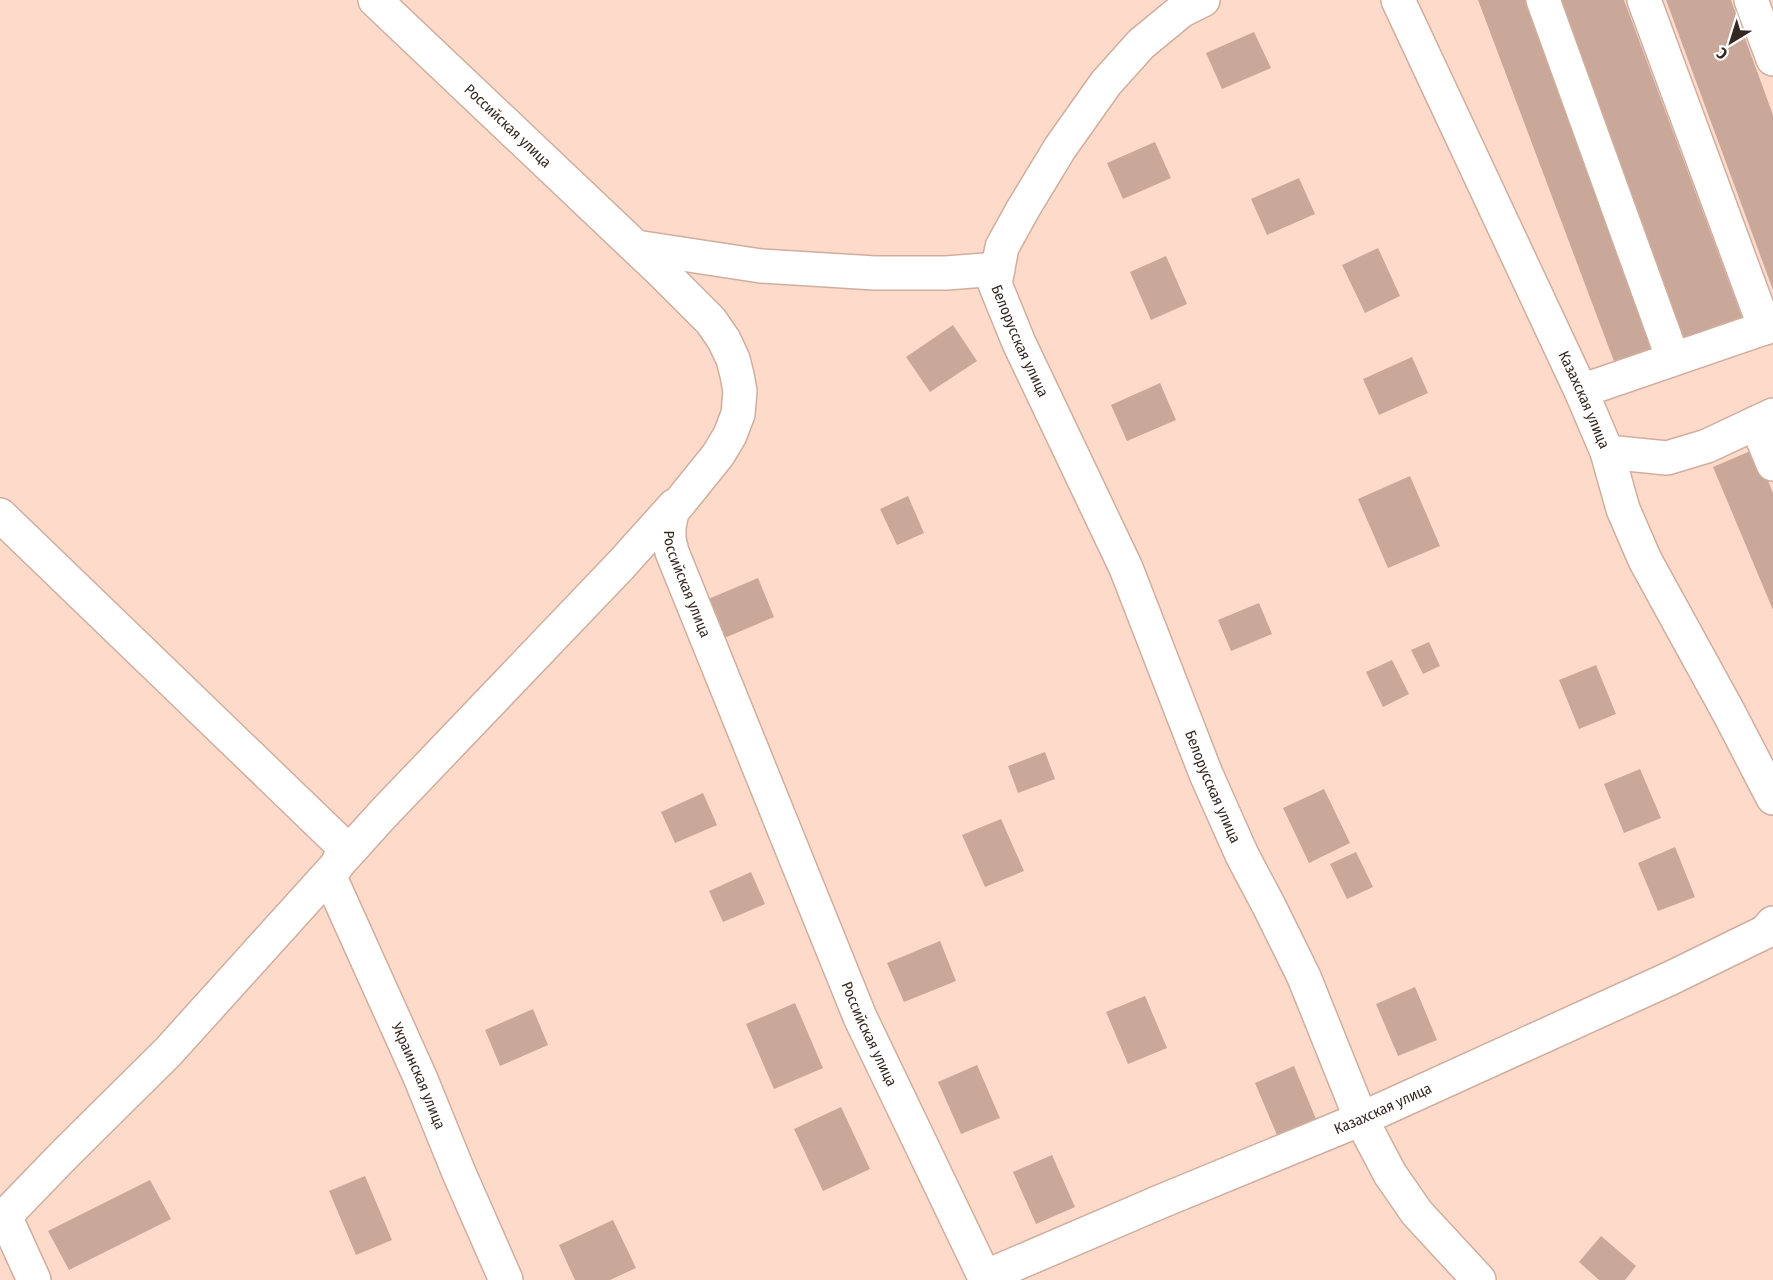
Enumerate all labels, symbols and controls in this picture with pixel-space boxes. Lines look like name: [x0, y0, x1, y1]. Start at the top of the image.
north arrow: [1701, 12, 1761, 72]
text: С: [1712, 43, 1731, 63]
street label: Российская улица: [461, 80, 555, 171]
street label: Белорусская улица: [987, 282, 1052, 400]
street label: Казахская улица: [1555, 348, 1613, 451]
street label: Российская улица: [660, 530, 715, 640]
street label: Белорусская улица: [1181, 728, 1245, 846]
street label: Российская улица: [838, 979, 901, 1089]
street label: Украинская улица: [387, 1019, 449, 1132]
street label: Казахская улица: [1331, 1079, 1434, 1138]

